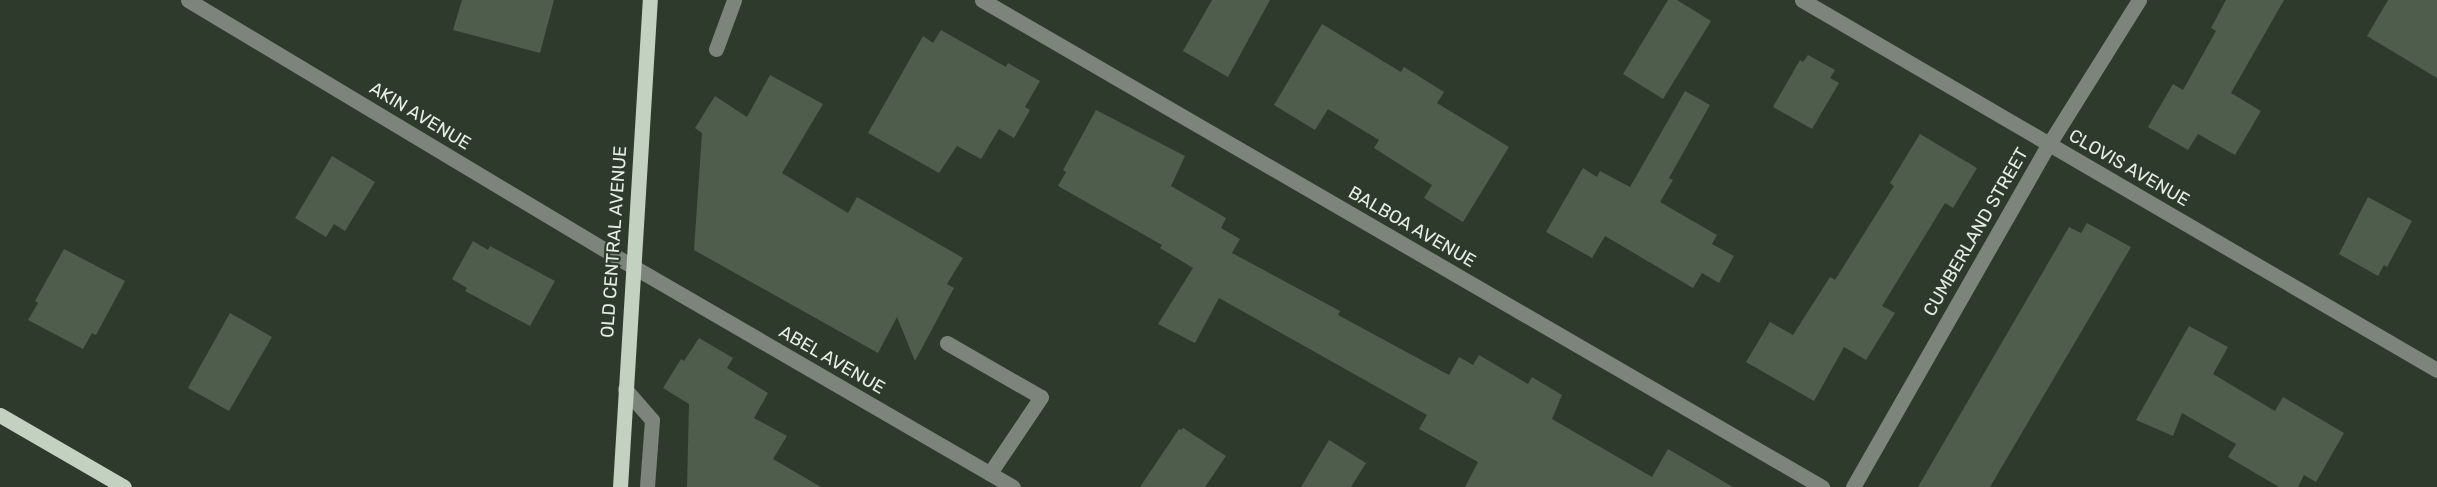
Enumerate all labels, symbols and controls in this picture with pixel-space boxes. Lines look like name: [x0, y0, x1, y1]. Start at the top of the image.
street label: AKIN AVENUE: [365, 77, 475, 155]
street label: CLOVIS AVENUE: [2065, 125, 2193, 211]
street label: CUMBERLAND STREET: [1919, 144, 2033, 320]
street label: OLD CENTRAL AVENUE: [596, 145, 632, 339]
street label: BALBOA AVENUE: [1344, 182, 1480, 272]
street label: ABEL AVENUE: [775, 321, 889, 399]

